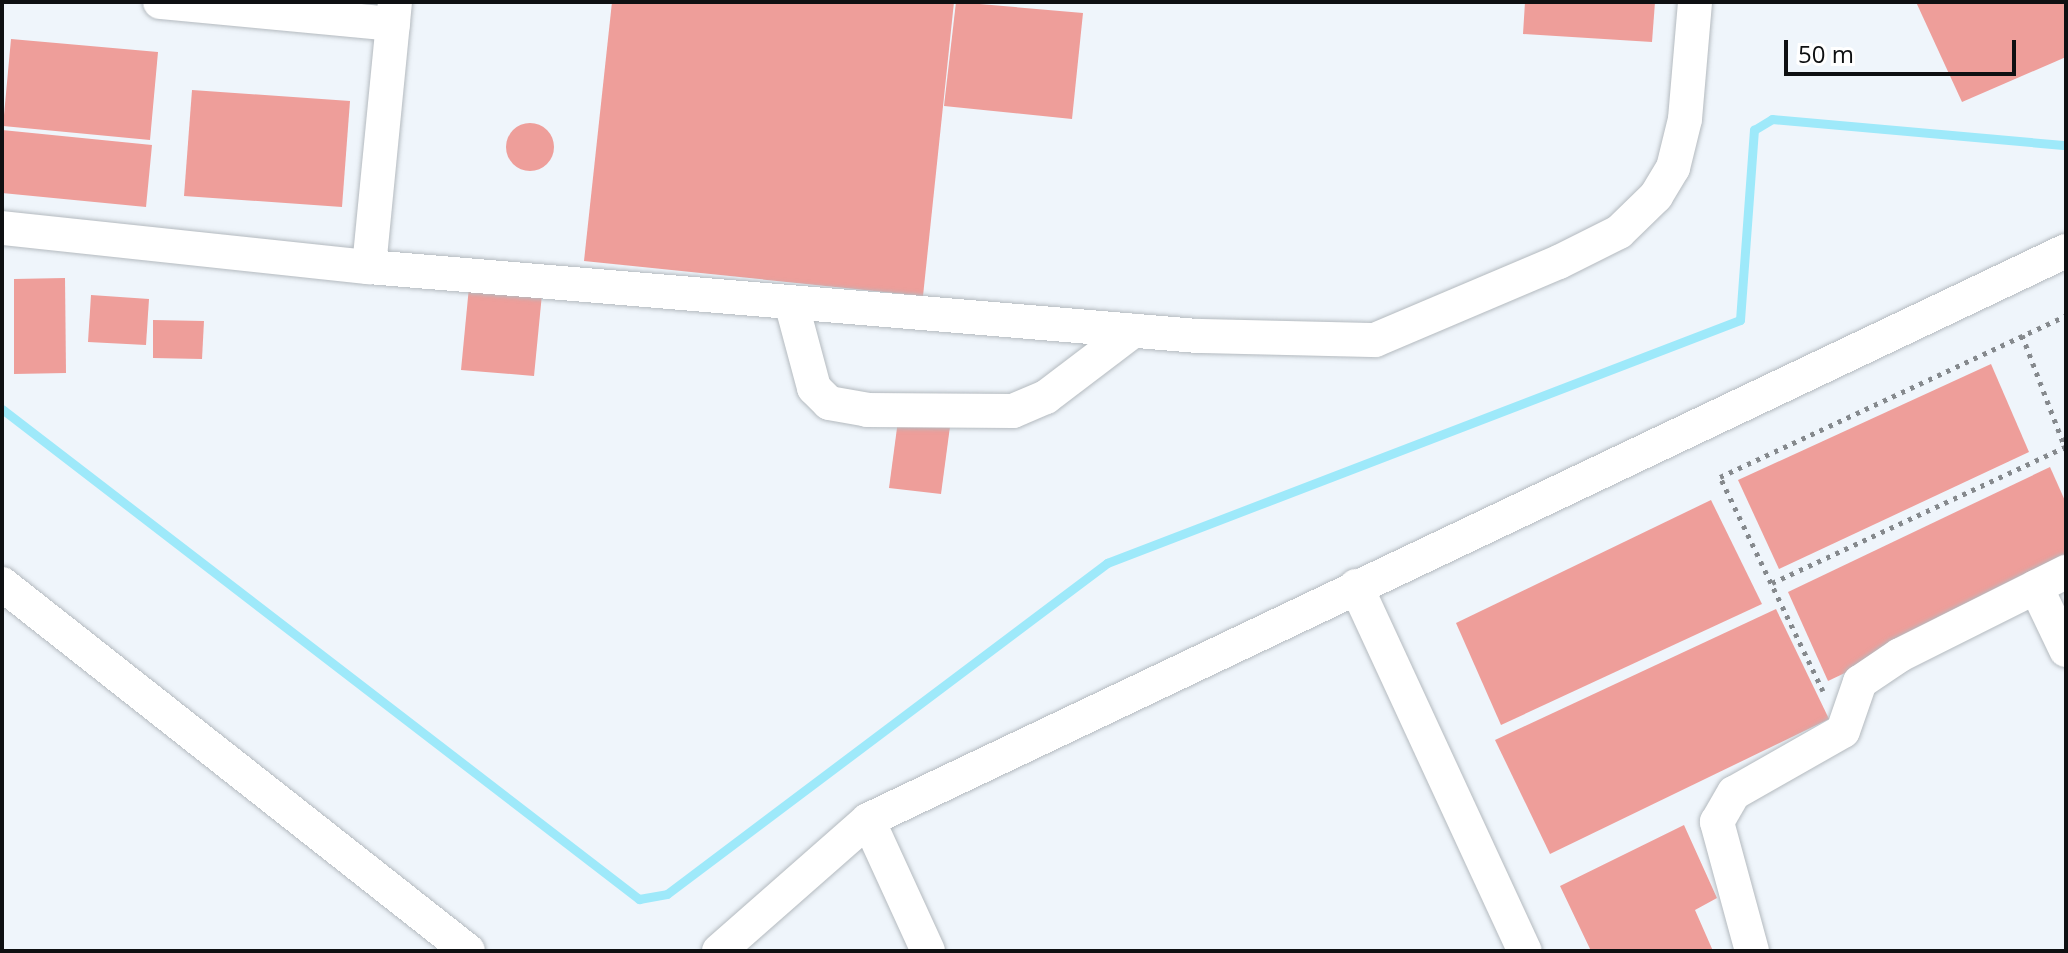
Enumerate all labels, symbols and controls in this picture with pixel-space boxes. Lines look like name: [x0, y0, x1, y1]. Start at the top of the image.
scale bar: [1788, 24, 2020, 74]
text: 50 m: [1798, 37, 1854, 70]

